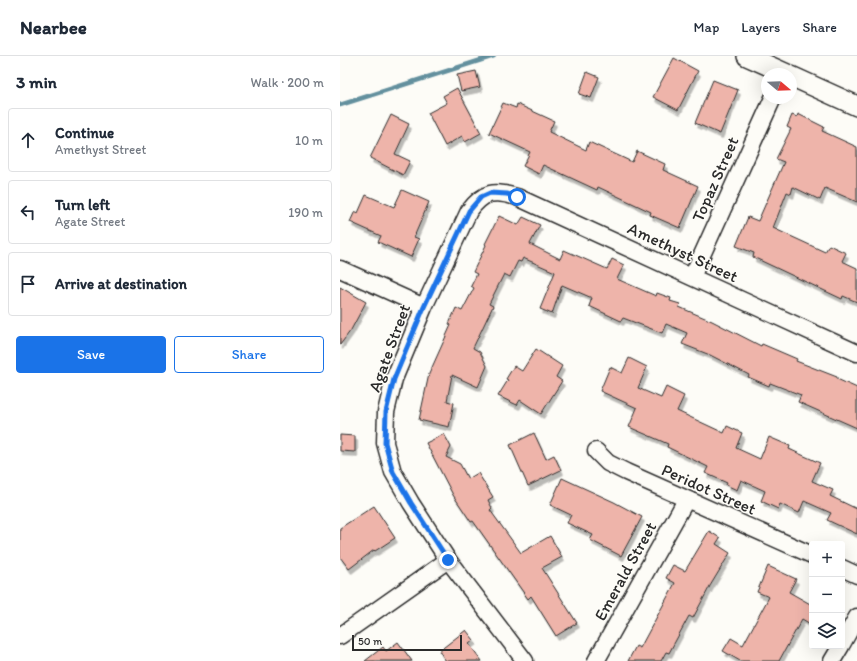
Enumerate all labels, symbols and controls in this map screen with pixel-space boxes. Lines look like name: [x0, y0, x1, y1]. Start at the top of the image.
text: Nearbee: [20, 16, 87, 39]
text: Map: [694, 19, 719, 36]
text: Layers: [741, 19, 780, 36]
text: Share: [802, 19, 837, 36]
north arrow: [761, 68, 797, 104]
text: 3 min: [16, 72, 57, 92]
text: Walk · 200 m: [251, 75, 324, 90]
text: Continue: [55, 124, 114, 142]
icon: ahead: [17, 129, 39, 151]
text: 10 m: [295, 133, 323, 148]
street label: Topaz Street: [687, 133, 743, 225]
text: Amethyst Street: [55, 142, 146, 157]
route start: [508, 188, 526, 206]
text: Turn left: [55, 196, 110, 214]
icon: left: [17, 201, 39, 223]
text: 190 m: [288, 205, 323, 220]
text: Agate Street: [55, 214, 125, 229]
street label: Amethyst Street: [625, 218, 741, 286]
icon: arrive: [17, 273, 39, 295]
text: Arrive at destination: [55, 275, 187, 293]
street label: Agate Street: [364, 301, 414, 395]
button: Save: [16, 336, 166, 373]
button: Share: [174, 336, 324, 373]
street label: Peridot Street: [659, 459, 759, 519]
street label: Emerald Street: [590, 518, 660, 624]
map controls: [809, 541, 845, 649]
button: +: [809, 541, 845, 577]
route end: [439, 551, 457, 569]
button: −: [809, 577, 845, 613]
button: layers: [809, 613, 845, 649]
scale bar: [352, 633, 462, 652]
text: 50 m: [358, 635, 382, 648]

